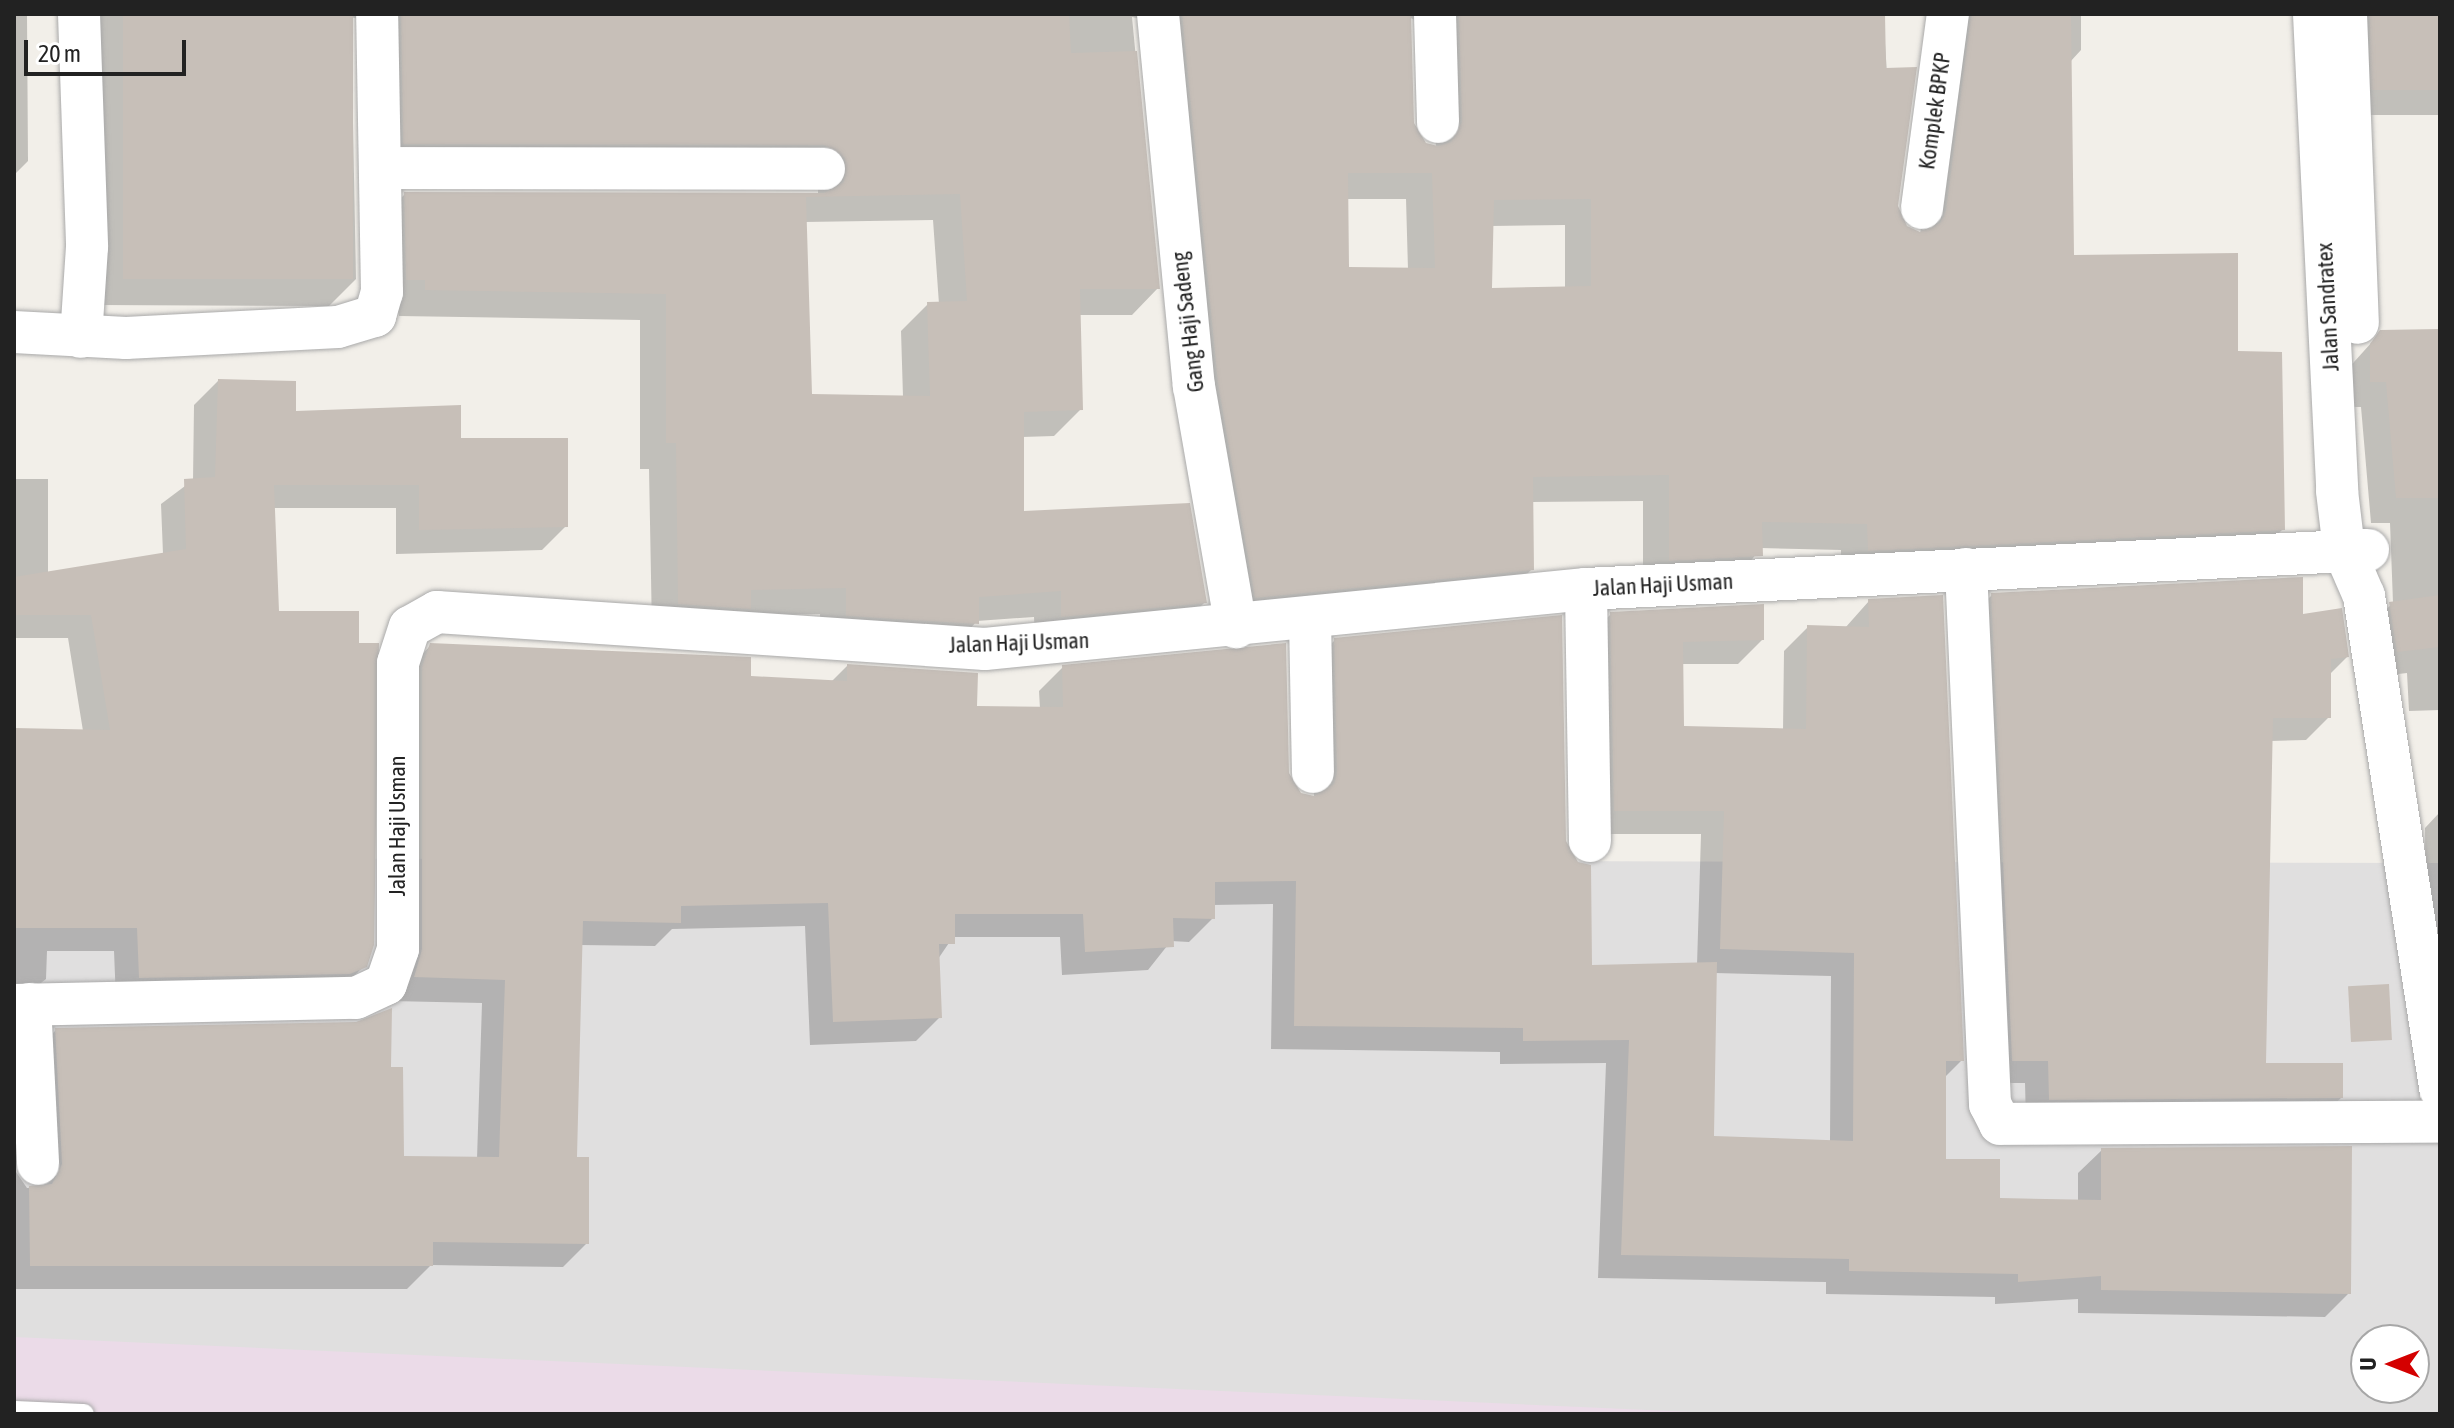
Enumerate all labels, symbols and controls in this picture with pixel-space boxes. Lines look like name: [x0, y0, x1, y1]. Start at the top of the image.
scale bar: [28, 24, 190, 74]
text: 20 m: [38, 40, 81, 67]
street label: Komplek BPKP: [1914, 51, 1956, 171]
street label: Jalan Sandratex: [2311, 242, 2345, 372]
street label: Gang Haji Sadeng: [1166, 250, 1210, 394]
street label: Jalan Haji Usman: [1592, 568, 1734, 602]
street label: Jalan Haji Usman: [948, 627, 1090, 659]
street label: Jalan Haji Usman: [385, 756, 411, 896]
north arrow: [2350, 1324, 2430, 1404]
text: U: [2355, 1358, 2381, 1371]

